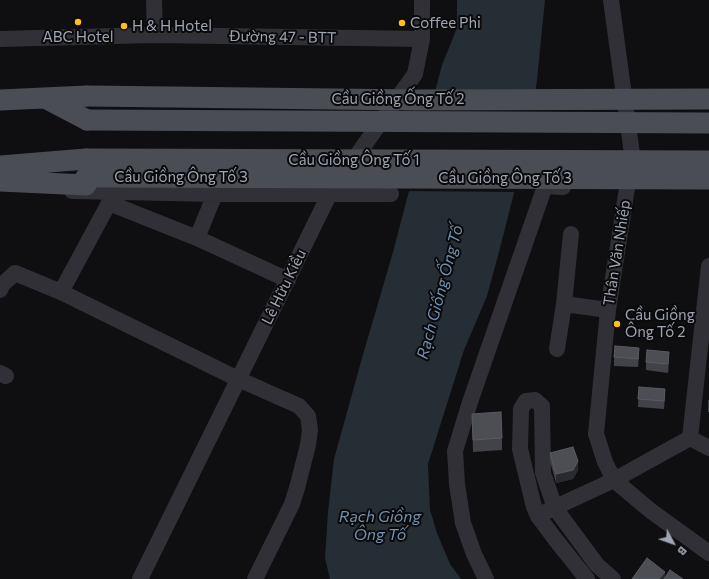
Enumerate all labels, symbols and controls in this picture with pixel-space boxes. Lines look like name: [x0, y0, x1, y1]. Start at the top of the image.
place label: Coffee Phi: [410, 14, 481, 32]
marker: ABC Hotel: [73, 17, 83, 27]
place label: H & H Hotel: [132, 17, 212, 35]
marker: Coffee Phi: [397, 18, 407, 28]
marker: H & H Hotel: [119, 21, 129, 31]
street label: Đường 47 - BTT: [229, 27, 337, 47]
place label: ABC Hotel: [42, 28, 114, 46]
street label: Cầu Giồng Ống Tố 2: [331, 90, 465, 108]
street label: Cầu Giồng Ông Tố 1: [288, 151, 420, 169]
street label: Cầu Giồng Ông Tố 3: [114, 168, 248, 186]
street label: Cầu Giồng Ông Tố 3: [438, 169, 572, 187]
street label: Thân Văn Nhiếp: [600, 199, 634, 307]
water label: Rạch Giống Ống Tố: [413, 223, 467, 361]
street label: Lê Hữu Kiều: [258, 246, 310, 328]
place label: Cầu Giồng Ông Tố 2: [625, 306, 695, 341]
marker: Cầu Giồng Ông Tố 2: [612, 319, 622, 329]
water label: Rạch Giồng Ông Tố: [339, 507, 421, 545]
north arrow: [653, 523, 693, 563]
text: B: [675, 544, 690, 558]

